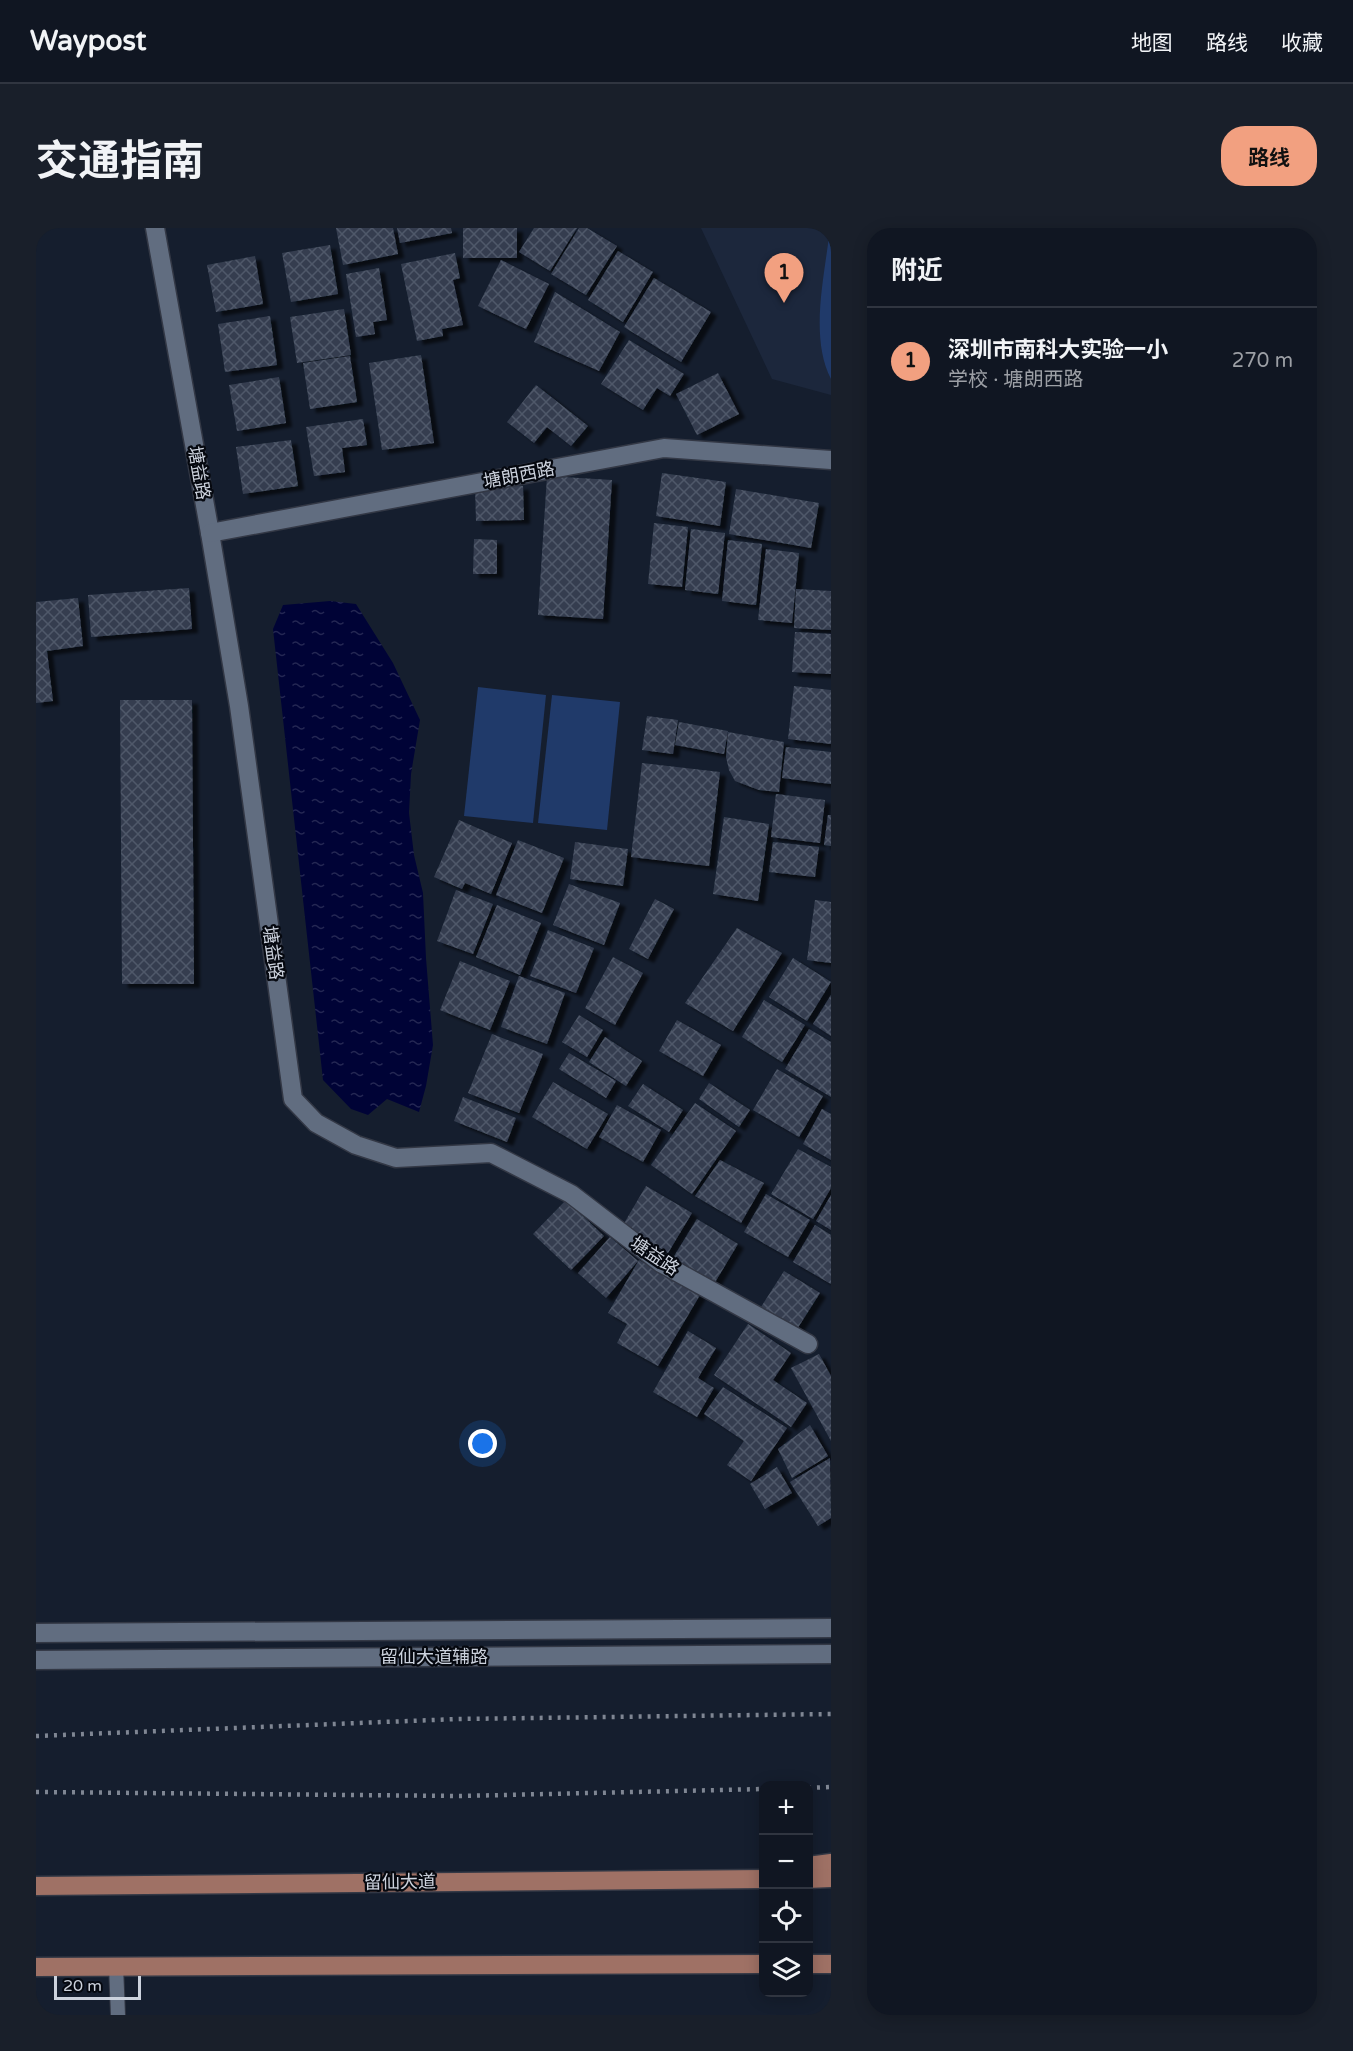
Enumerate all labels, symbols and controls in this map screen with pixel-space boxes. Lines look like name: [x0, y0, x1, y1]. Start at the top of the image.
text: Waypost: [30, 24, 146, 58]
text: 地图: [1131, 31, 1173, 56]
text: 路线: [1206, 31, 1248, 56]
text: 收藏: [1281, 31, 1323, 56]
button: 路线: [1221, 126, 1317, 186]
text: 交通指南: [36, 136, 204, 187]
pin: 1: [764, 254, 804, 303]
text: 附近: [891, 255, 943, 286]
text: 深圳市南科大实验一小: [948, 337, 1168, 363]
text: 1: [904, 349, 917, 373]
text: 270 m: [1232, 349, 1293, 373]
text: 学校 · 塘朗西路: [948, 368, 1084, 392]
street label: 塘益路: [183, 445, 215, 501]
street label: 塘朗西路: [482, 457, 556, 493]
street label: 塘益路: [258, 925, 288, 981]
street label: 塘益路: [626, 1232, 684, 1280]
your location: [468, 1429, 497, 1458]
street label: 留仙大道辅路: [380, 1646, 488, 1668]
map controls: [759, 1781, 813, 1997]
button: +: [759, 1781, 813, 1835]
button: −: [759, 1835, 813, 1889]
street label: 留仙大道: [364, 1870, 436, 1894]
button: locate: [759, 1889, 813, 1943]
button: layers: [759, 1943, 813, 1997]
scale bar: [54, 1973, 141, 2000]
text: 20 m: [63, 1976, 102, 1996]

